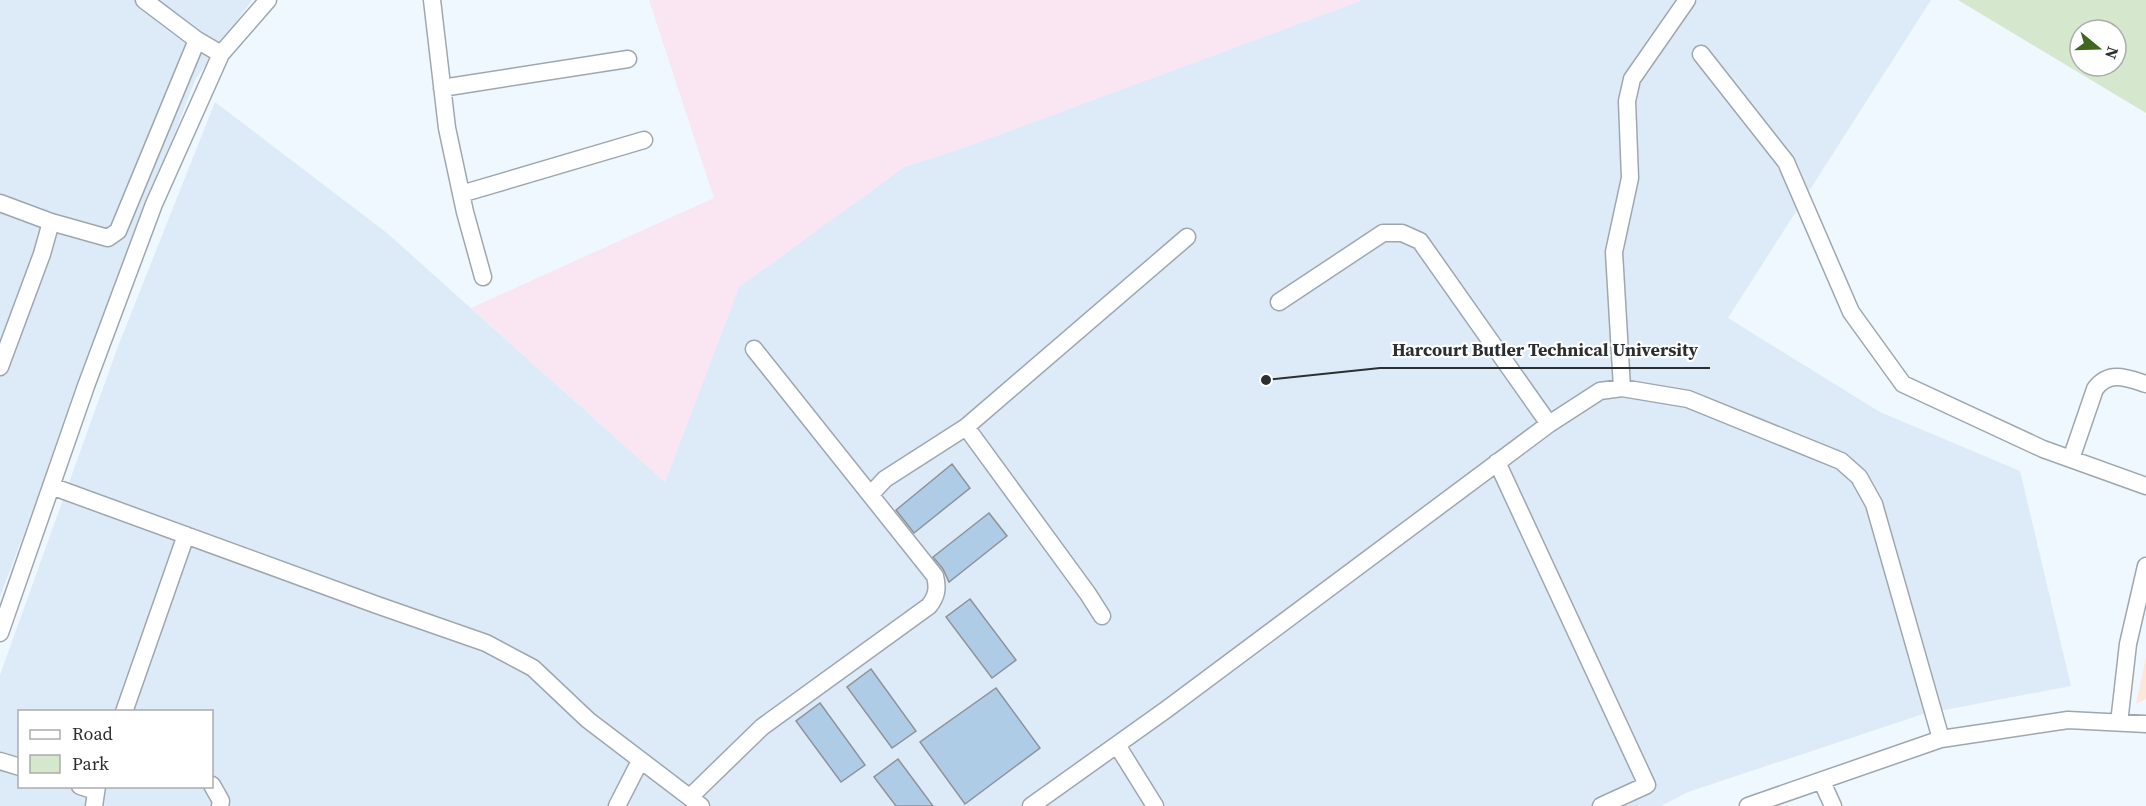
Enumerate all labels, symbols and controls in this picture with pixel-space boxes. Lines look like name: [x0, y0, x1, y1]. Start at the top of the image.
north arrow: [2068, 18, 2128, 78]
text: N: [2100, 44, 2124, 62]
callout: Harcourt Butler Technical University: [1380, 332, 1710, 368]
text: Harcourt Butler Technical University: [1392, 337, 1699, 362]
legend: [18, 710, 213, 788]
text: Road: [72, 721, 113, 746]
text: Park: [72, 751, 109, 776]

